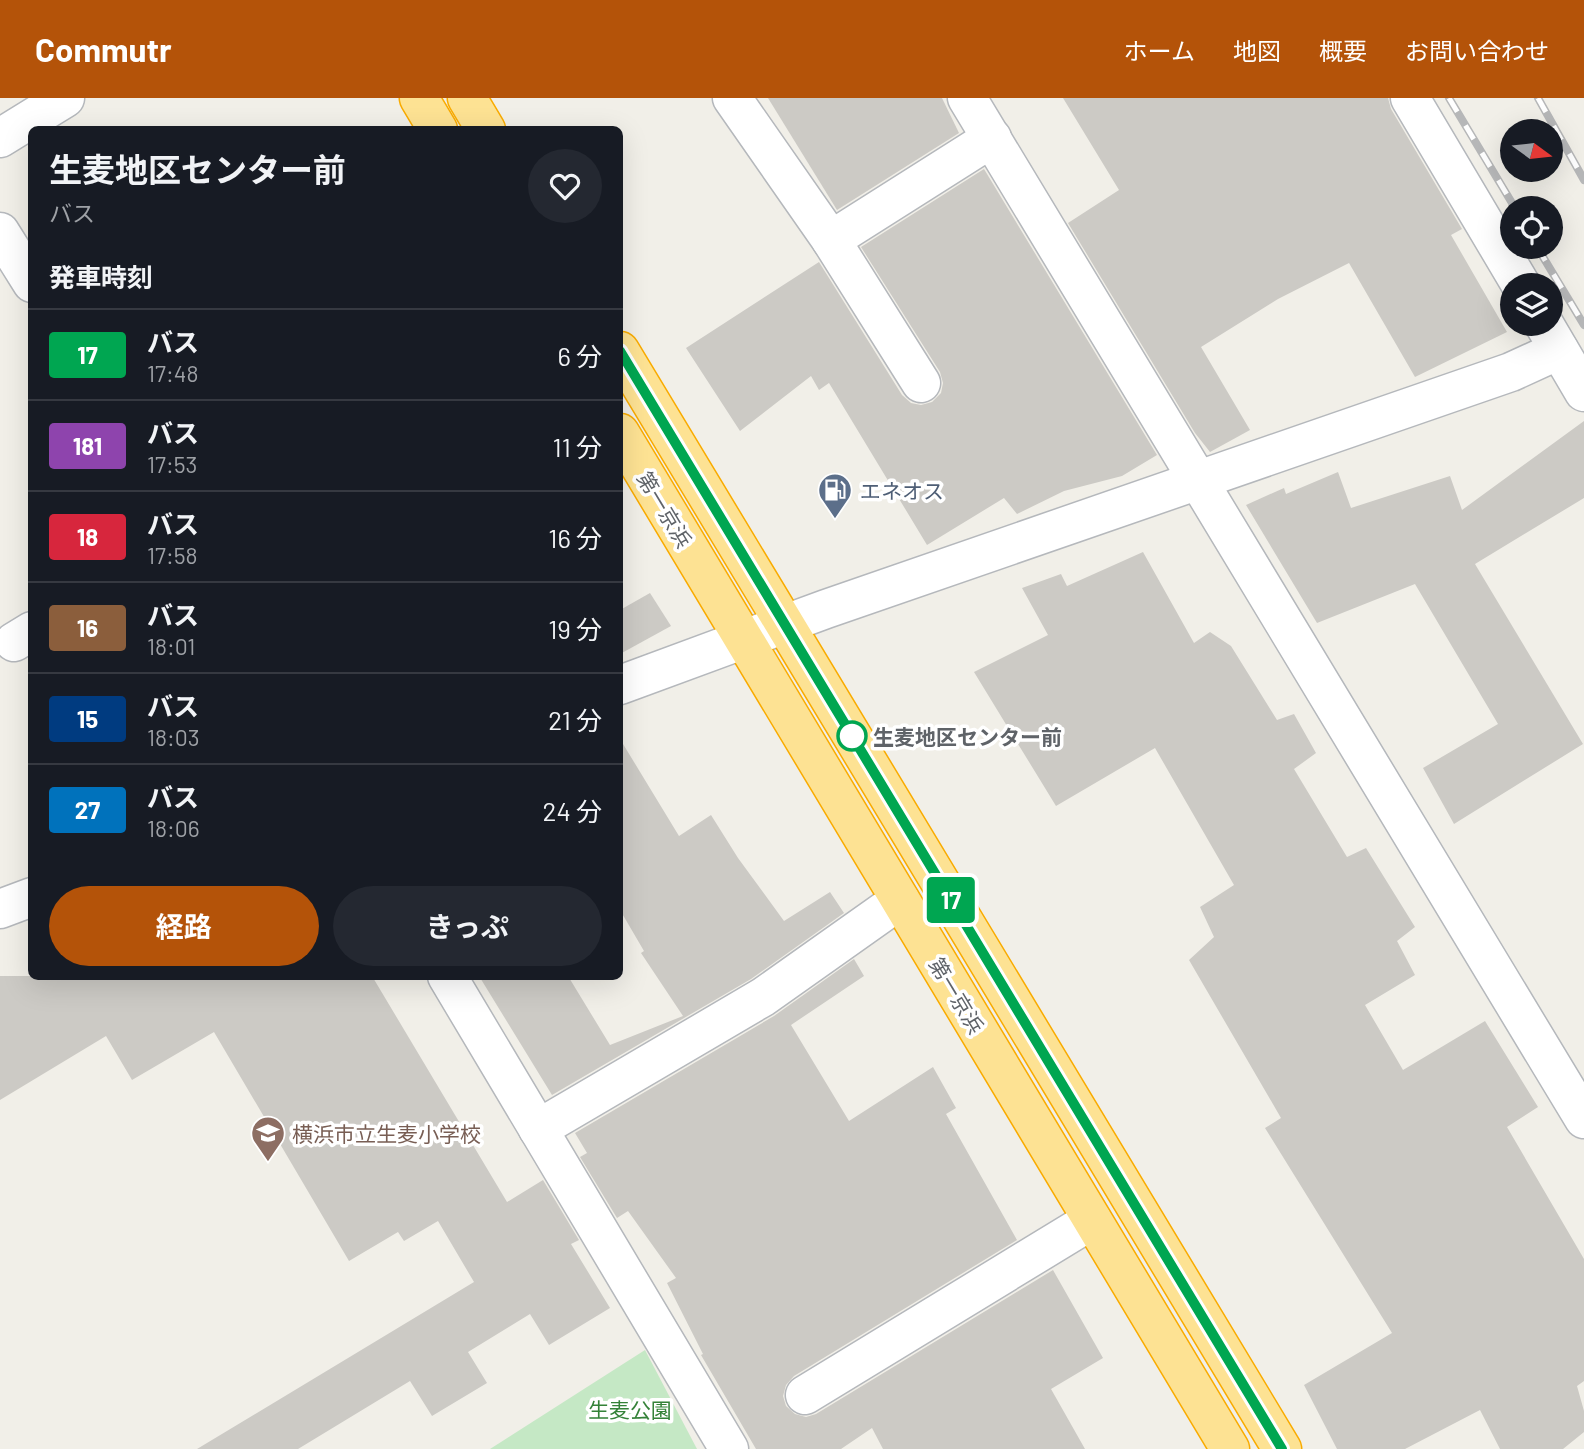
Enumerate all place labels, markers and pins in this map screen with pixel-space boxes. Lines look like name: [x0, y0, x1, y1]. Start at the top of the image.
fuel station icon: エネオス: [816, 471, 854, 520]
place label: エネオス: [860, 478, 944, 503]
marker: 生麦地区センター前: [837, 721, 867, 751]
place label: 生麦地区センター前: [873, 724, 1062, 749]
school or university icon: 横浜市立生麦小学校: [249, 1114, 287, 1163]
place label: 横浜市立生麦小学校: [292, 1121, 481, 1146]

